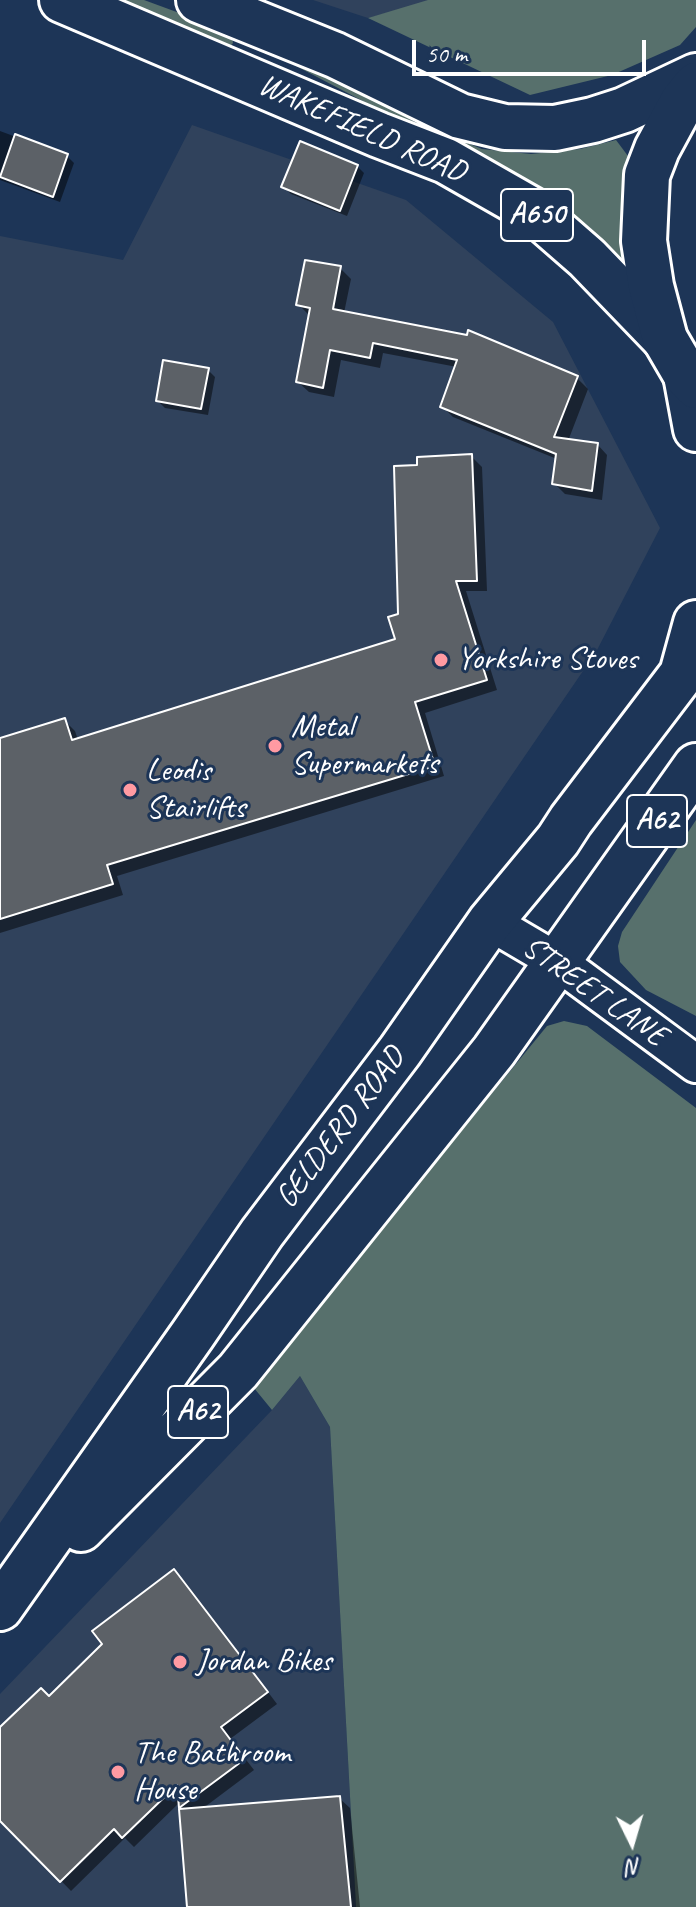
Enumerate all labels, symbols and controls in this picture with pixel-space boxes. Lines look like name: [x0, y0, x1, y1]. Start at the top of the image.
scale bar: [416, 24, 650, 74]
text: 50 m: [426, 39, 467, 69]
street label: WAKEFIELD ROAD: [252, 66, 472, 192]
road number: A650: [501, 189, 573, 241]
place label: Yorkshire Stoves: [457, 641, 637, 679]
marker: Yorkshire Stoves: [432, 651, 450, 669]
place label: Metal Supermarkets: [291, 709, 438, 784]
marker: Metal Supermarkets: [266, 737, 284, 755]
place label: Leodis Stairlifts: [146, 753, 245, 828]
marker: Leodis Stairlifts: [121, 781, 139, 799]
road number: A62: [627, 795, 687, 847]
street label: STREET LANE: [515, 928, 673, 1056]
street label: GELDERD ROAD: [268, 1040, 414, 1216]
road number: A62: [168, 1386, 228, 1438]
place label: Jordan Bikes: [196, 1643, 332, 1681]
marker: Jordan Bikes: [171, 1653, 189, 1671]
place label: The Bathroom House: [134, 1735, 290, 1810]
marker: The Bathroom House: [109, 1763, 127, 1781]
north arrow: [592, 1803, 672, 1883]
text: N: [626, 1852, 642, 1881]

